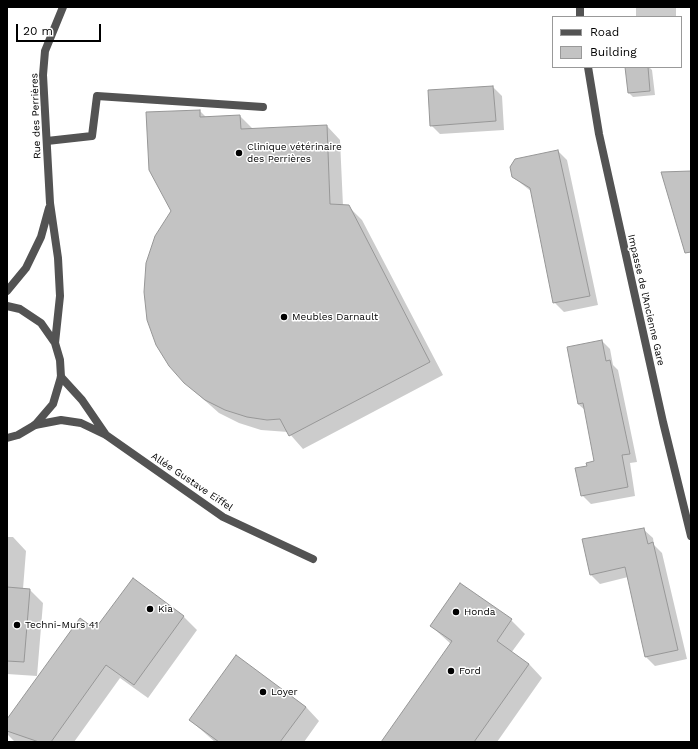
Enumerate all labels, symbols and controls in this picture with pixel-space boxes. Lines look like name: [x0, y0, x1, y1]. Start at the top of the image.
scale bar: [18, 16, 103, 42]
legend: [552, 16, 682, 68]
text: 20 m: [23, 24, 53, 38]
text: Road: [590, 25, 619, 39]
text: Building: [590, 45, 637, 59]
street label: Rue des Perrières: [29, 73, 43, 159]
place label: Clinique vétérinaire des Perrières: [247, 141, 342, 164]
marker: Clinique vétérinaire des Perrières: [234, 148, 244, 158]
street label: Impasse de l’Ancienne Gare: [625, 233, 667, 367]
place label: Meubles Darnault: [292, 311, 378, 323]
marker: Meubles Darnault: [279, 312, 289, 322]
street label: Allée Gustave Eiffel: [149, 450, 235, 514]
place label: Kia: [158, 603, 173, 615]
marker: Kia: [145, 604, 155, 614]
place label: Honda: [464, 606, 495, 618]
marker: Honda: [451, 607, 461, 617]
place label: Techni-Murs 41: [25, 619, 98, 631]
marker: Techni-Murs 41: [12, 620, 22, 630]
place label: Ford: [459, 665, 481, 677]
marker: Ford: [446, 666, 456, 676]
place label: Loyer: [271, 686, 298, 698]
marker: Loyer: [258, 687, 268, 697]

